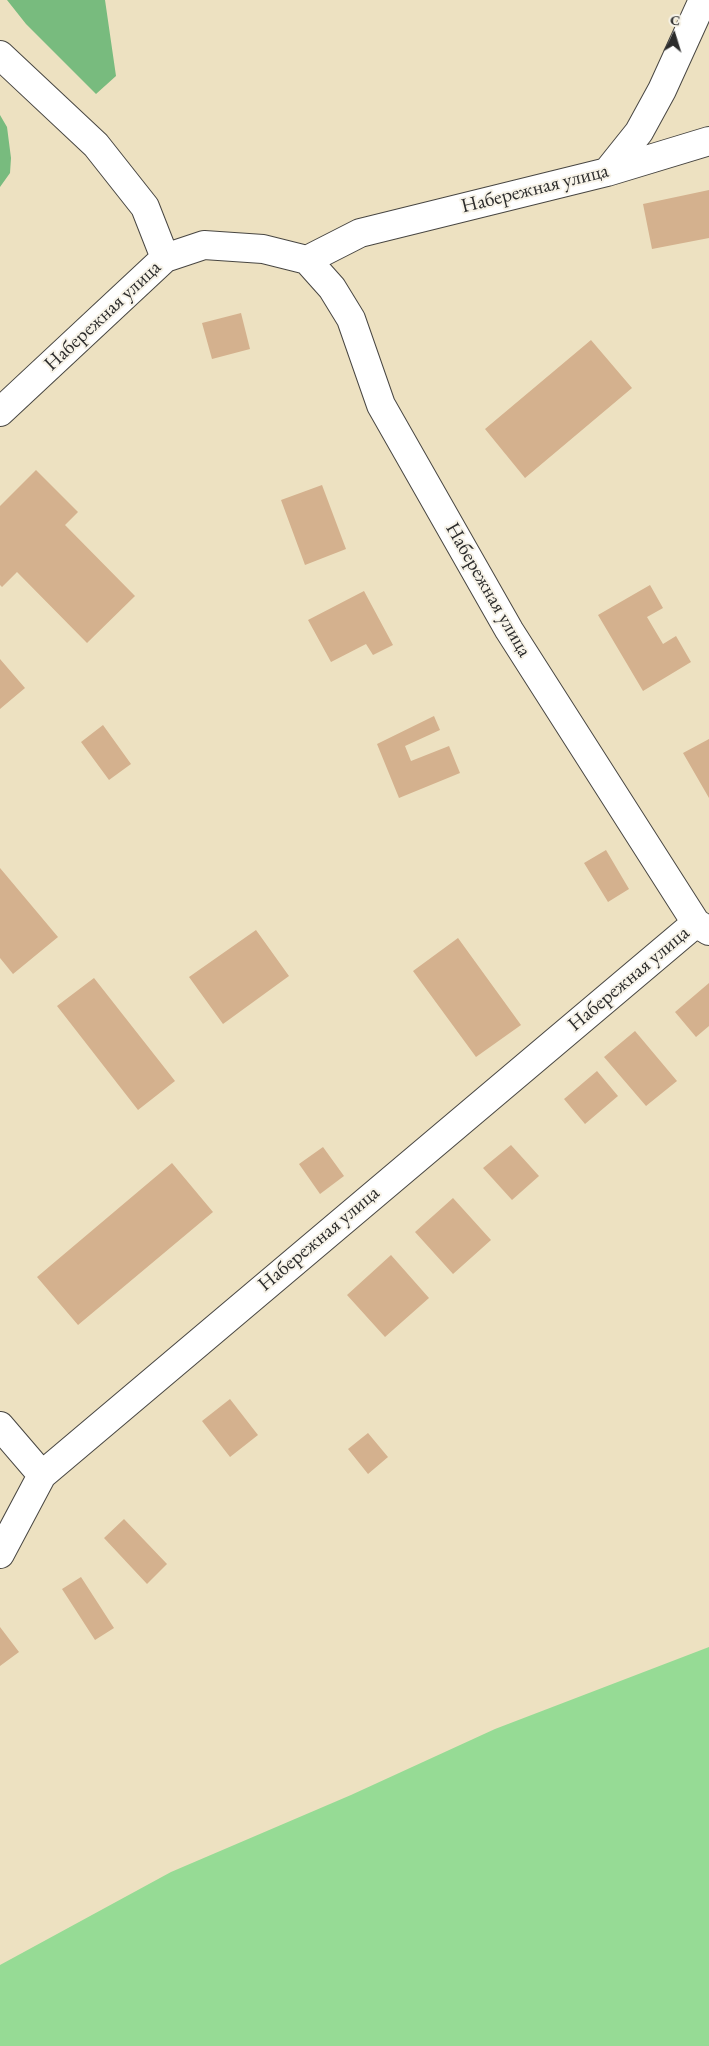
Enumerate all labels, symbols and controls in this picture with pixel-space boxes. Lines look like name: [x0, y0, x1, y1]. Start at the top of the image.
north arrow: [649, 10, 699, 60]
text: С: [670, 11, 681, 29]
street label: Набережная улица: [459, 159, 611, 219]
street label: Набережная улица: [40, 256, 166, 376]
street label: Набережная улица: [440, 519, 536, 661]
street label: Набережная улица: [563, 921, 695, 1037]
street label: Набережная улица: [253, 1181, 385, 1297]

